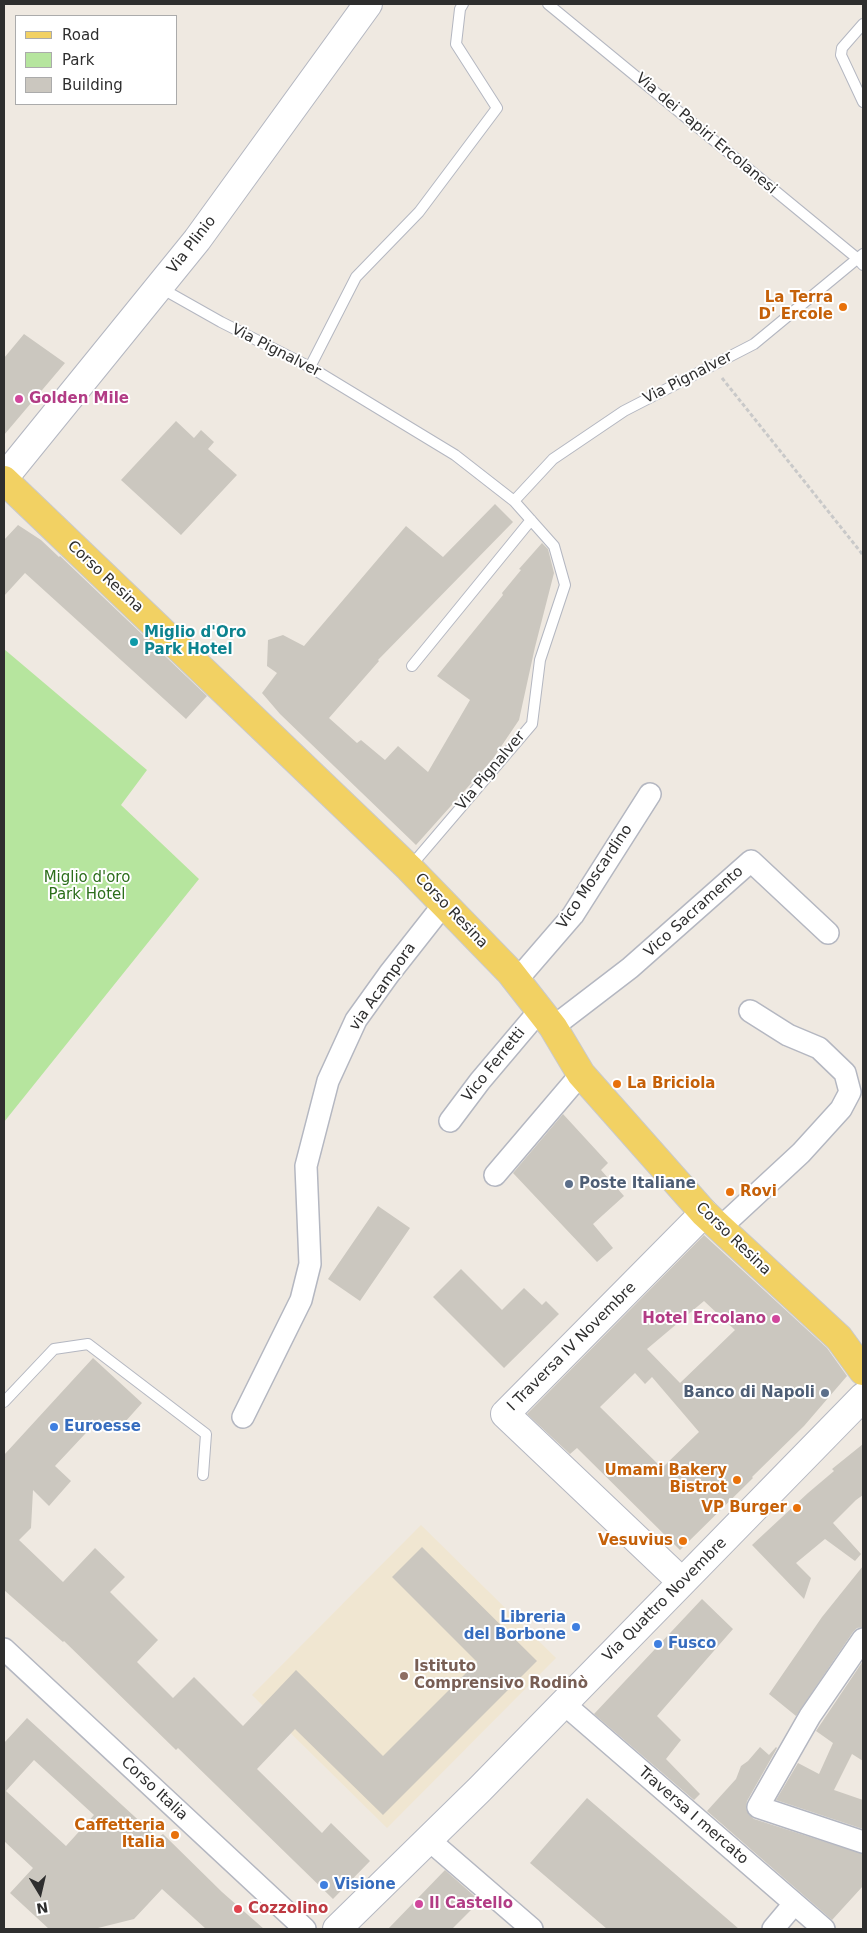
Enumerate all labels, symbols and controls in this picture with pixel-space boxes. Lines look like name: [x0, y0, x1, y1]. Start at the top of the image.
legend: [15, 15, 178, 105]
text: Road: [62, 26, 100, 44]
text: Park: [62, 51, 94, 69]
street label: Via dei Papiri Ercolanesi: [632, 70, 780, 198]
text: Building: [62, 76, 123, 94]
street label: Via Plinio: [164, 213, 220, 277]
place label: La Terra D' Ercole: [759, 289, 833, 324]
marker: La Terra D' Ercole: [837, 301, 849, 313]
street label: Via Pignalver: [228, 321, 324, 381]
street label: Via Pignalver: [640, 348, 736, 408]
place label: Golden Mile: [29, 390, 129, 408]
marker: Golden Mile: [13, 393, 25, 405]
street label: Corso Resina: [63, 537, 147, 617]
place label: Miglio d'Oro Park Hotel: [144, 624, 246, 659]
marker: Miglio d'Oro Park Hotel: [128, 636, 140, 648]
street label: Via Pignalver: [453, 728, 529, 814]
street label: Vico Moscardino: [553, 821, 637, 933]
street label: Vico Sacramento: [641, 863, 747, 961]
park label: Miglio d'oro Park Hotel: [44, 869, 130, 904]
street label: Corso Resina: [411, 870, 491, 952]
street label: via Acampora: [346, 940, 420, 1034]
street label: Vico Ferretti: [459, 1024, 529, 1106]
place label: La Briciola: [627, 1075, 715, 1093]
marker: La Briciola: [611, 1078, 623, 1090]
place label: Poste Italiane: [579, 1175, 696, 1193]
marker: Poste Italiane: [563, 1178, 575, 1190]
place label: Rovi: [740, 1183, 777, 1201]
marker: Rovi: [724, 1186, 736, 1198]
street label: Corso Resina: [692, 1199, 774, 1279]
street label: I Traversa IV Novembre: [504, 1279, 640, 1415]
place label: Hotel Ercolano: [642, 1310, 766, 1328]
marker: Hotel Ercolano: [770, 1313, 782, 1325]
place label: Banco di Napoli: [683, 1384, 815, 1402]
marker: Banco di Napoli: [819, 1387, 831, 1399]
place label: Euroesse: [64, 1418, 141, 1436]
marker: Euroesse: [48, 1421, 60, 1433]
place label: Umami Bakery Bistrot: [605, 1462, 727, 1497]
marker: Umami Bakery Bistrot: [731, 1474, 743, 1486]
place label: VP Burger: [701, 1499, 787, 1517]
marker: VP Burger: [791, 1502, 803, 1514]
place label: Vesuvius: [598, 1532, 673, 1550]
street label: Via Quattro Novembre: [599, 1534, 731, 1666]
marker: Vesuvius: [677, 1535, 689, 1547]
place label: Libreria del Borbone: [464, 1609, 566, 1644]
marker: Libreria del Borbone: [570, 1621, 582, 1633]
place label: Fusco: [668, 1635, 716, 1653]
marker: Fusco: [652, 1638, 664, 1650]
place label: Istituto Comprensivo Rodinò: [414, 1658, 588, 1693]
marker: Istituto Comprensivo Rodinò: [398, 1670, 410, 1682]
street label: Corso Italia: [117, 1754, 191, 1824]
street label: Traversa I mercato: [634, 1763, 752, 1869]
place label: Caffetteria Italia: [74, 1817, 165, 1852]
marker: Caffetteria Italia: [169, 1829, 181, 1841]
north arrow: [15, 1868, 65, 1918]
place label: Visione: [334, 1876, 396, 1894]
marker: Visione: [318, 1879, 330, 1891]
place label: Il Castello: [429, 1895, 513, 1913]
marker: Il Castello: [413, 1898, 425, 1910]
text: N: [35, 1899, 49, 1917]
place label: Cozzolino: [248, 1900, 328, 1918]
marker: Cozzolino: [232, 1903, 244, 1915]

